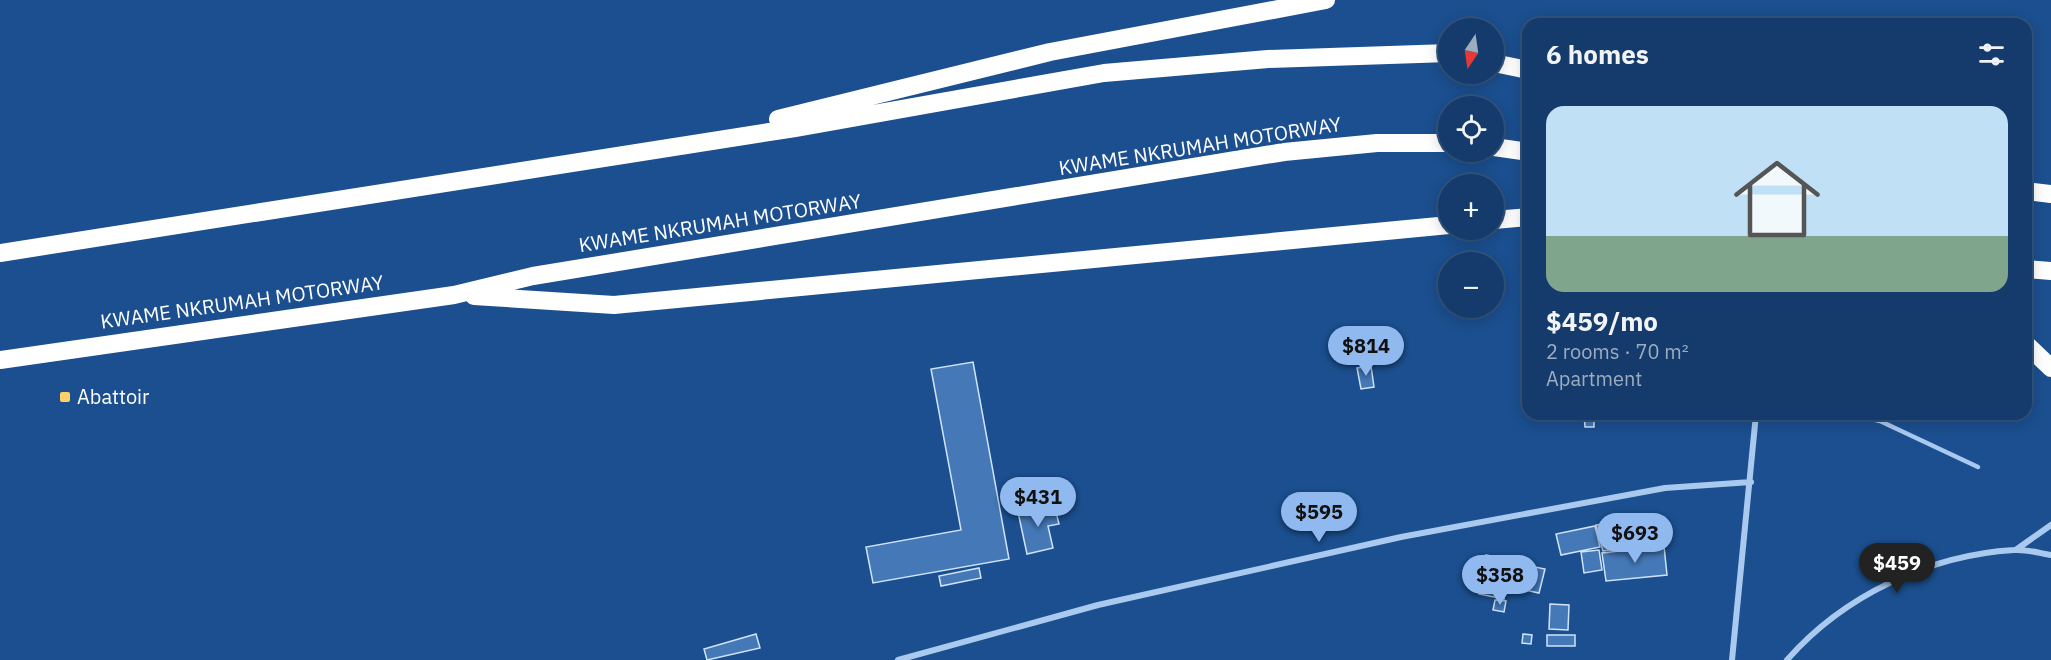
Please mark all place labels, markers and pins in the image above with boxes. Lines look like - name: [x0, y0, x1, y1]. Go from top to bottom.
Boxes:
- pin: $814: [1330, 326, 1402, 377]
- place label: Abattoir: [77, 383, 149, 410]
- marker: Abattoir: [58, 390, 72, 404]
- pin: $431: [1002, 477, 1074, 528]
- pin: $595: [1283, 492, 1355, 543]
- pin: $693: [1599, 513, 1671, 564]
- pin: $459: [1861, 543, 1933, 594]
- pin: $358: [1464, 555, 1536, 606]

